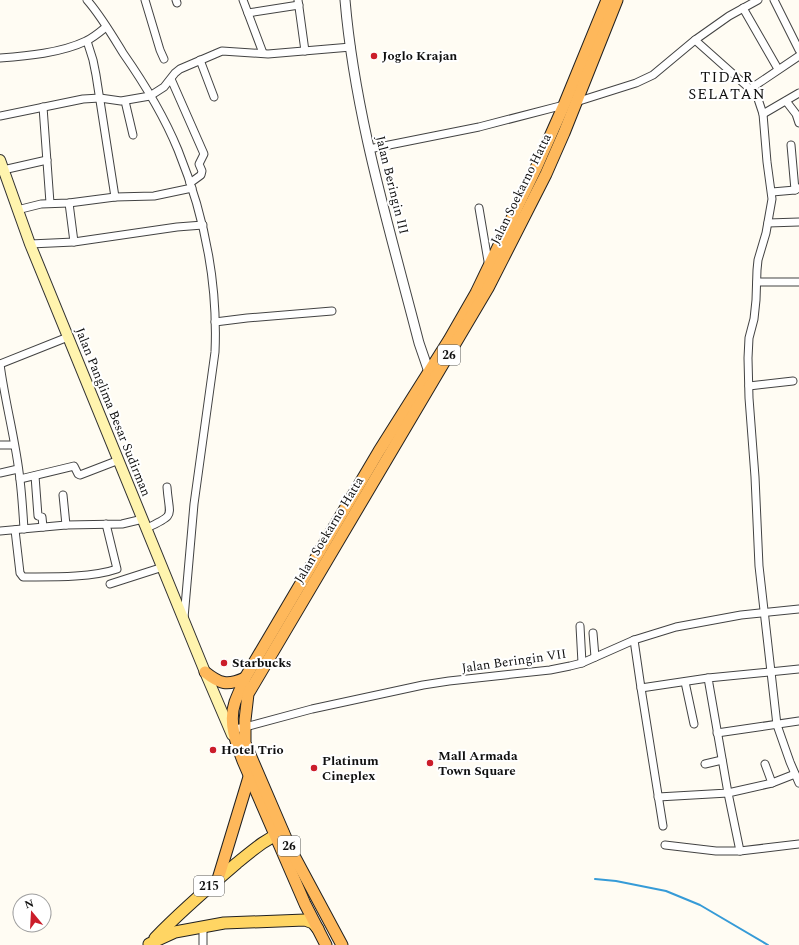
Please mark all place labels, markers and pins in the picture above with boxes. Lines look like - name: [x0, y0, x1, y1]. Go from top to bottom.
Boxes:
- place label: Joglo Krajan: [382, 46, 457, 66]
- marker: Joglo Krajan: [369, 51, 379, 61]
- place label: Starbucks: [232, 653, 292, 673]
- marker: Starbucks: [219, 658, 229, 668]
- place label: Hotel Trio: [221, 740, 284, 760]
- marker: Hotel Trio: [208, 745, 218, 755]
- place label: Mall Armada Town Square: [438, 746, 518, 781]
- place label: Platinum Cineplex: [322, 751, 379, 786]
- marker: Mall Armada Town Square: [425, 758, 435, 768]
- marker: Platinum Cineplex: [309, 763, 319, 773]

